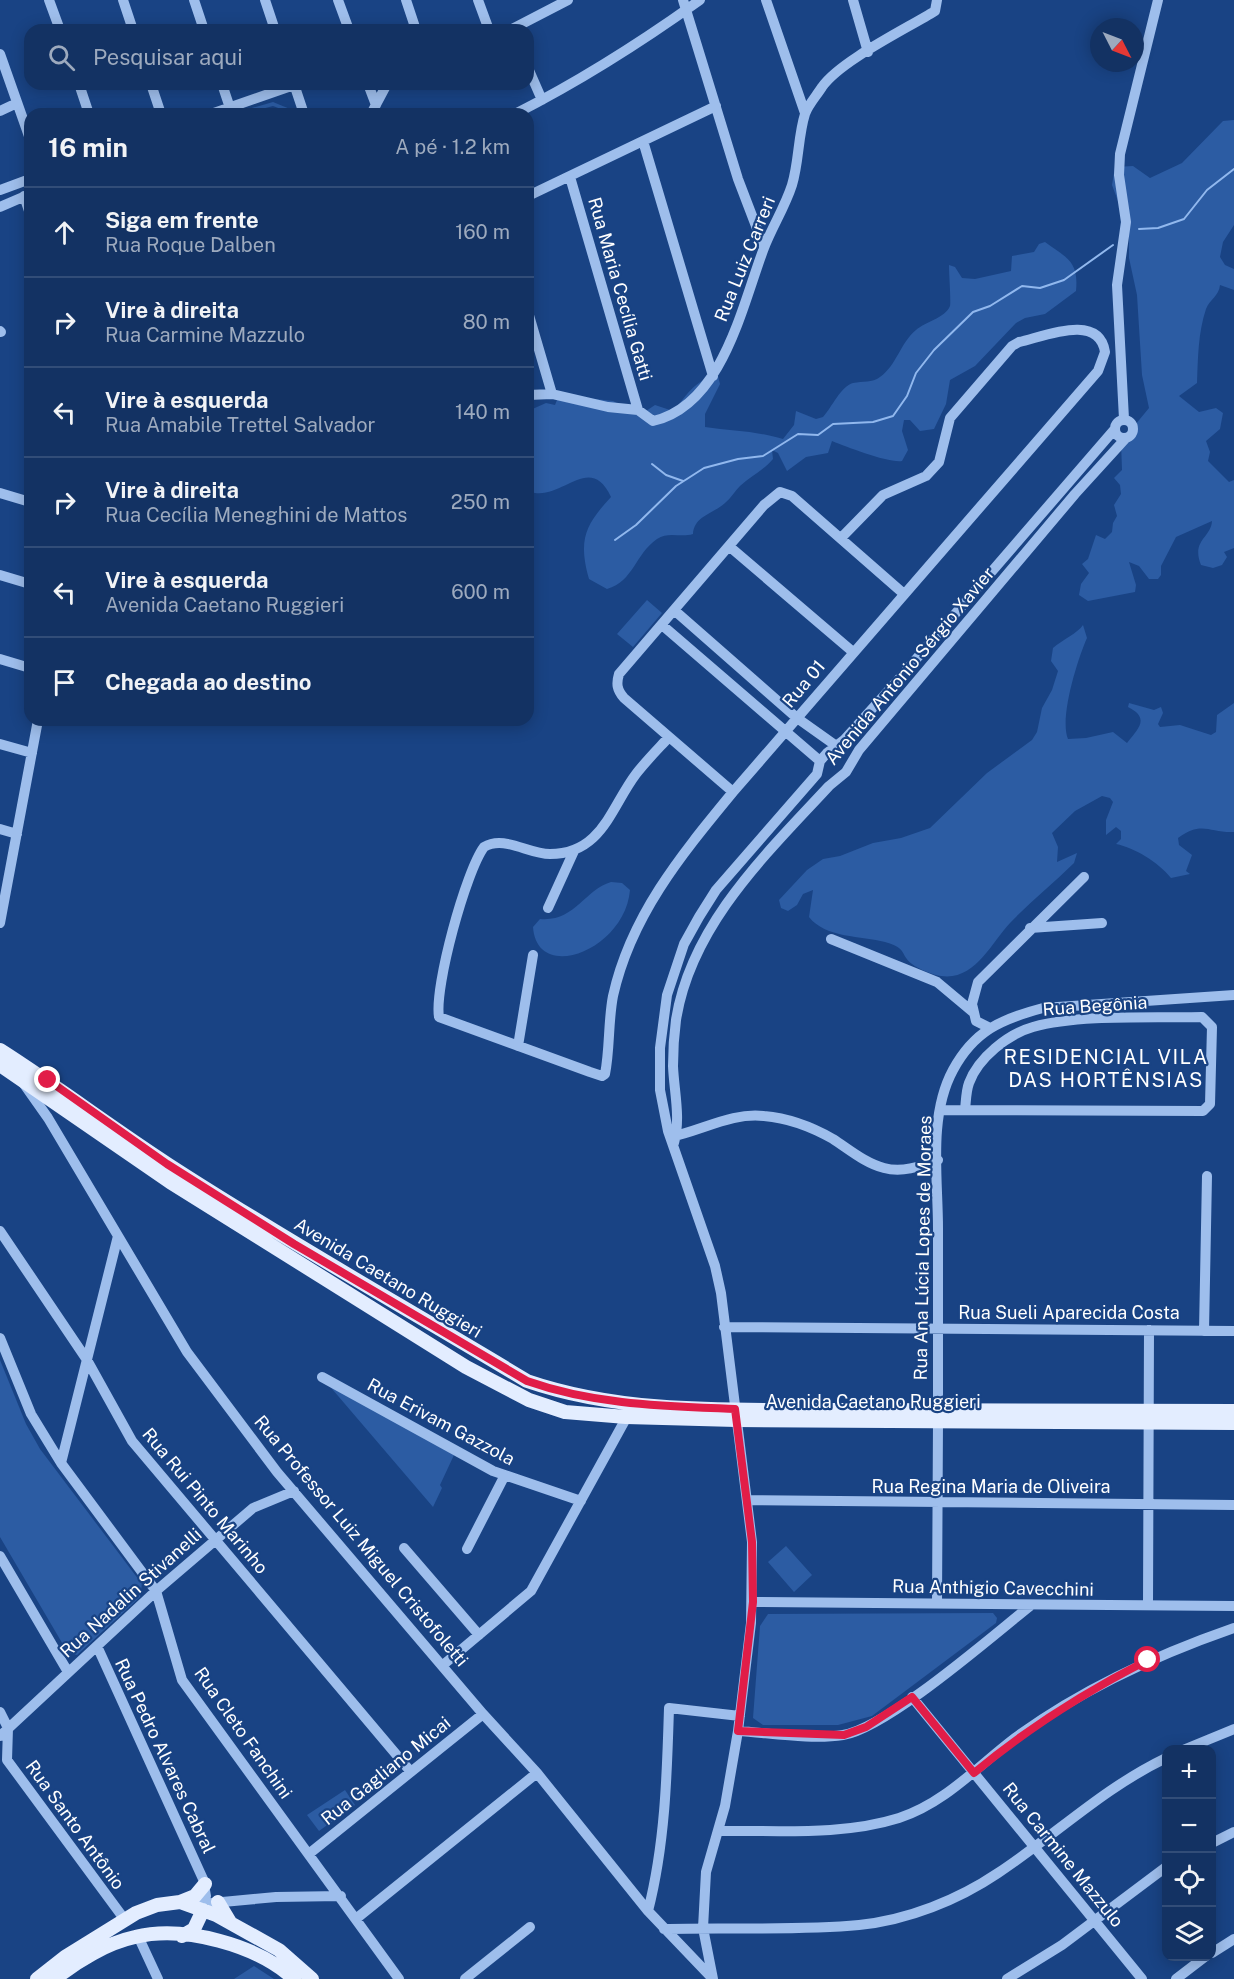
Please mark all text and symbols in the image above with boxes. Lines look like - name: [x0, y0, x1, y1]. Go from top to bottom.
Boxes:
- north arrow: [1090, 18, 1144, 72]
- search box: [24, 24, 534, 90]
- icon: search: [45, 41, 78, 74]
- text: Pesquisar aqui: [93, 44, 243, 70]
- text: 16 min: [48, 132, 128, 163]
- text: A pé · 1.2 km: [395, 135, 510, 159]
- street label: Rua Luiz Carreri: [710, 193, 779, 324]
- street label: Rua Maria Cecília Gatti: [584, 195, 657, 383]
- text: Siga em frente: [105, 207, 259, 233]
- icon: ahead: [48, 216, 81, 249]
- text: 160 m: [455, 220, 510, 244]
- text: Rua Roque Dalben: [105, 233, 276, 257]
- text: Vire à direita: [105, 297, 239, 323]
- icon: right: [48, 306, 81, 339]
- text: 80 m: [463, 310, 510, 334]
- text: Rua Carmine Mazzulo: [105, 323, 305, 347]
- text: Vire à esquerda: [105, 387, 269, 413]
- icon: left: [48, 396, 81, 429]
- text: 140 m: [455, 400, 510, 424]
- text: Rua Amabile Trettel Salvador: [105, 413, 375, 437]
- text: Vire à direita: [105, 477, 239, 503]
- icon: right: [48, 486, 81, 519]
- text: 250 m: [451, 490, 510, 514]
- text: Rua Cecília Meneghini de Mattos: [105, 503, 407, 527]
- street label: Avenida Antonio Sérgio Xavier: [821, 563, 999, 769]
- text: Vire à esquerda: [105, 567, 269, 593]
- icon: left: [48, 576, 81, 609]
- text: 600 m: [451, 580, 510, 604]
- text: Avenida Caetano Ruggieri: [105, 593, 344, 617]
- street label: Rua 01: [778, 656, 829, 712]
- icon: arrive: [48, 666, 81, 699]
- text: Chegada ao destino: [105, 669, 311, 695]
- street label: Rua Begônia: [1042, 991, 1148, 1020]
- district label: RESIDENCIAL VILA DAS HORTÊNSIAS: [1003, 1045, 1209, 1092]
- route end: [34, 1066, 60, 1092]
- street label: Rua Ana Lúcia Lopes de Moraes: [910, 1115, 935, 1381]
- street label: Avenida Caetano Ruggieri: [291, 1213, 486, 1342]
- street label: Rua Sueli Aparecida Costa: [958, 1302, 1180, 1323]
- street label: Rua Erivam Gazzola: [364, 1374, 519, 1469]
- street label: Avenida Caetano Ruggieri: [765, 1391, 981, 1412]
- street label: Rua Professor Luiz Miguel Cristofoletti: [250, 1411, 473, 1670]
- street label: Rua Rui Pinto Marinho: [138, 1424, 273, 1578]
- street label: Rua Regina Maria de Oliveira: [871, 1476, 1111, 1497]
- street label: Rua Nadalin Stivanelli: [56, 1524, 206, 1662]
- street label: Rua Anthigio Cavecchini: [892, 1575, 1094, 1600]
- route start: [1134, 1646, 1160, 1672]
- street label: Rua Pedro Alvares Cabral: [111, 1655, 220, 1857]
- street label: Rua Cleto Fanchini: [190, 1663, 297, 1802]
- street label: Rua Gagliano Micai: [317, 1712, 455, 1829]
- map controls: [1162, 1745, 1216, 1961]
- button: +: [1162, 1745, 1216, 1799]
- street label: Rua Santo Antônio: [21, 1756, 129, 1893]
- street label: Rua Carmine Mazzulo: [999, 1778, 1128, 1931]
- button: −: [1162, 1799, 1216, 1853]
- button: locate: [1162, 1853, 1216, 1907]
- button: layers: [1162, 1907, 1216, 1961]

